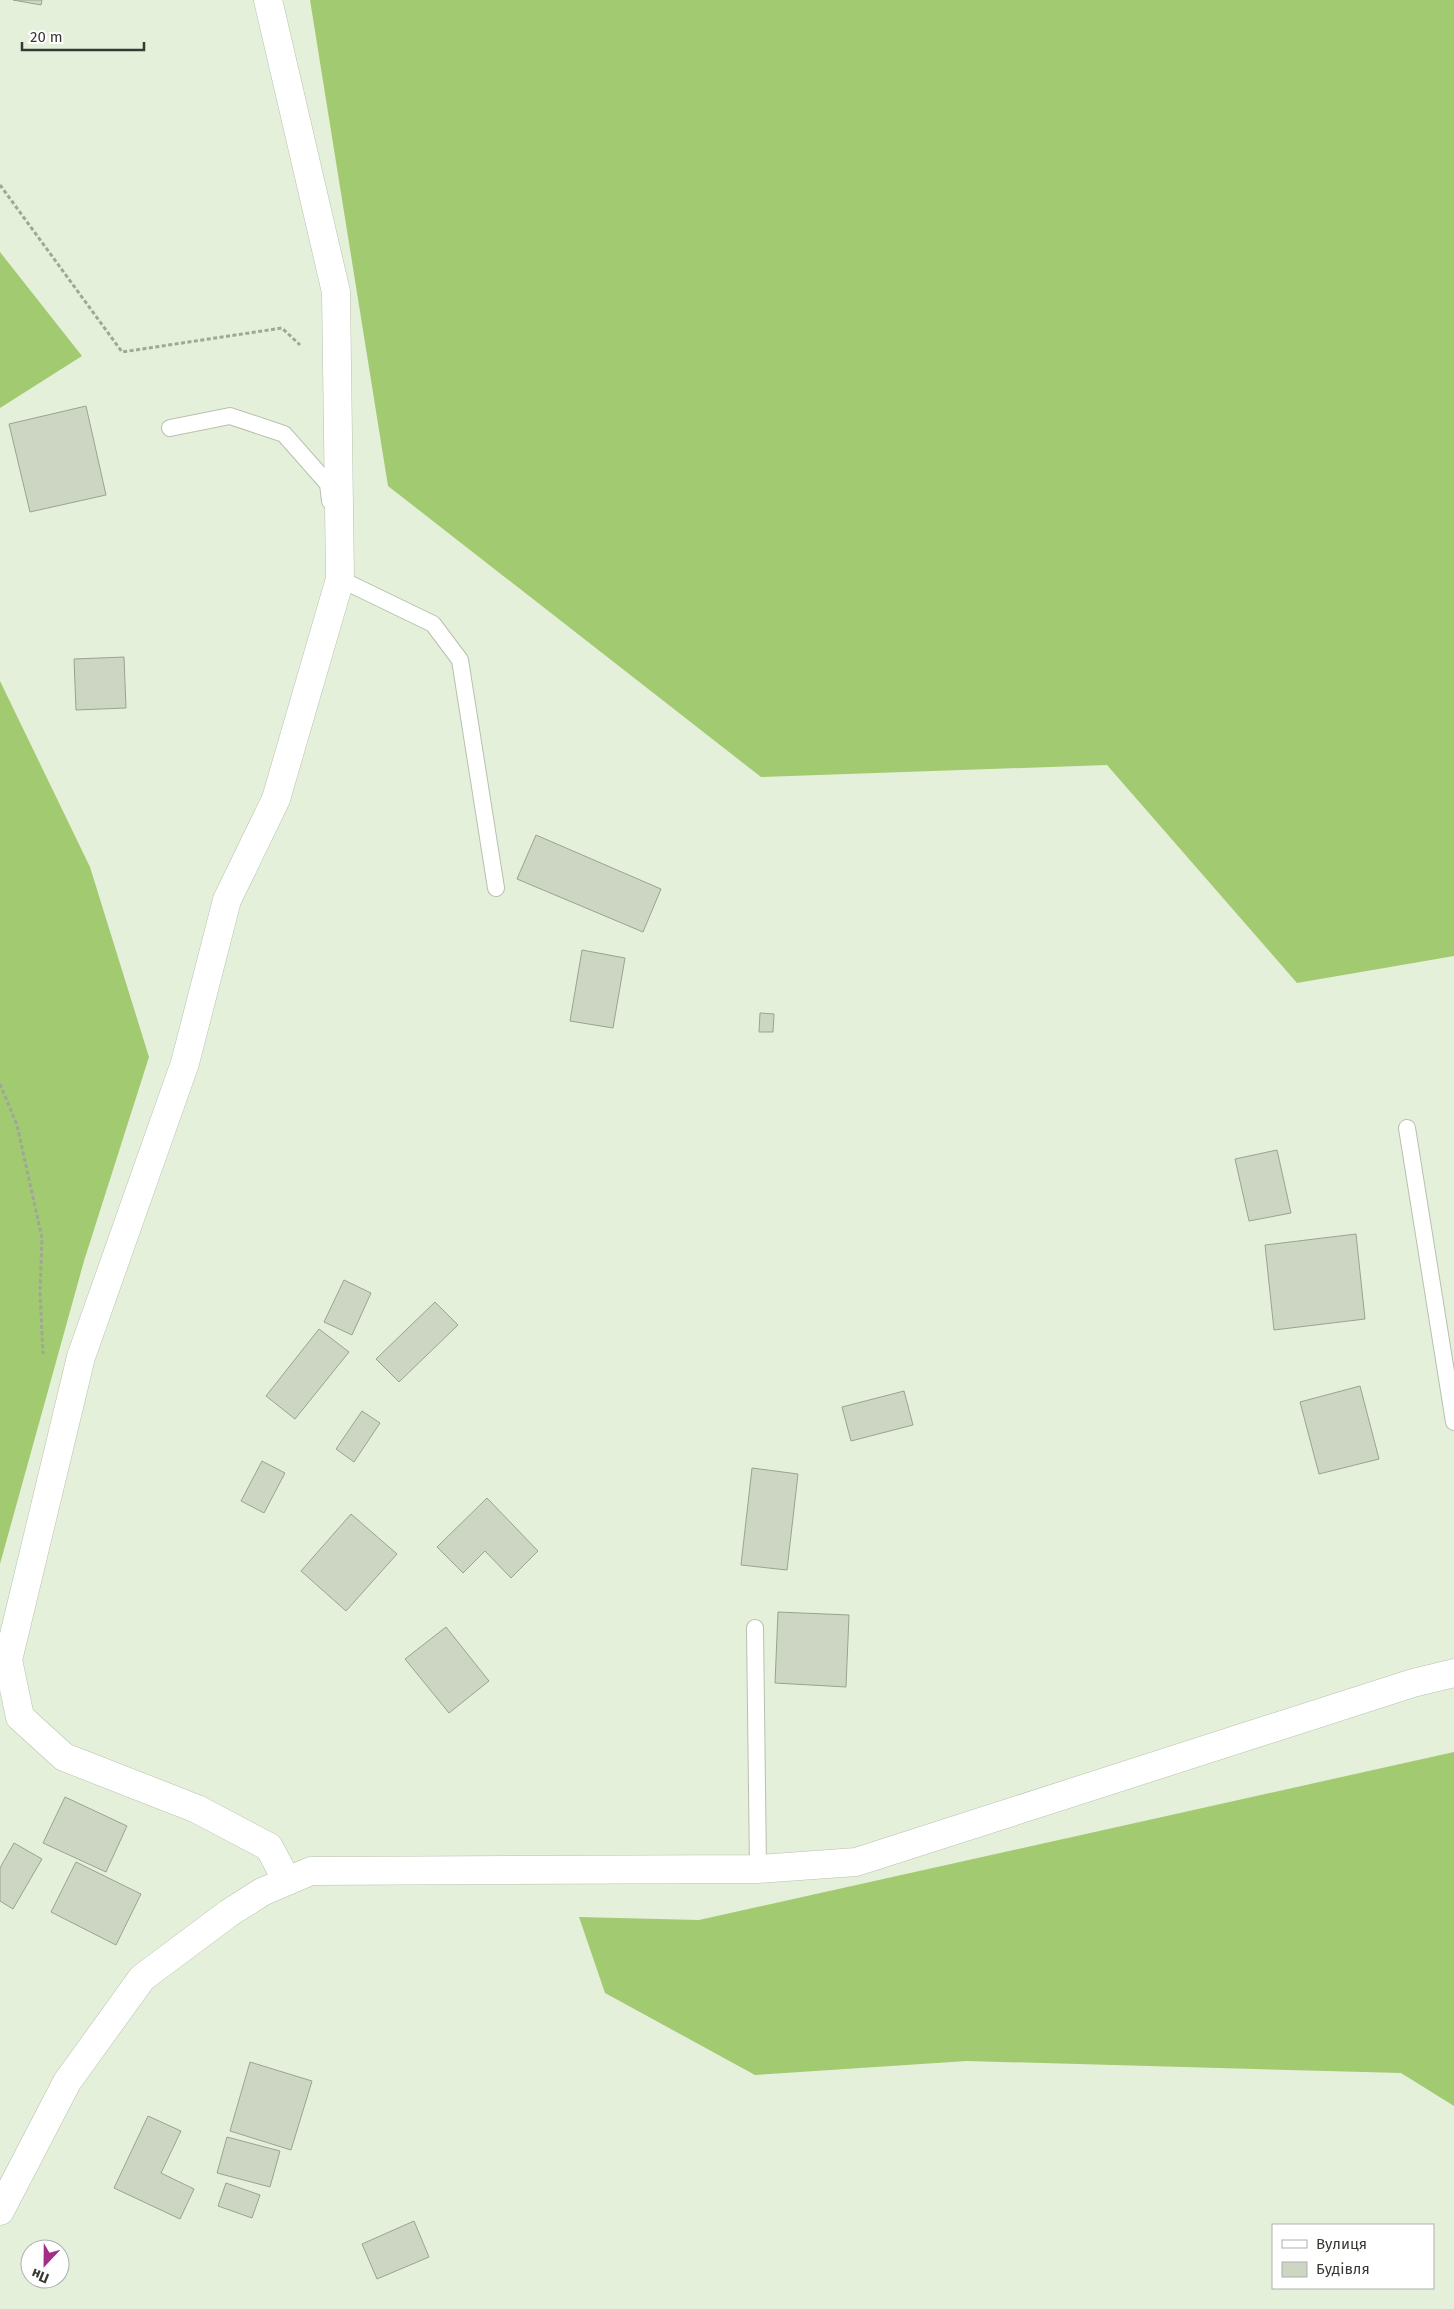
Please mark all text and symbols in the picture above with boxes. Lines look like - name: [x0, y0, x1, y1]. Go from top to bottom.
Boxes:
- scale bar: [22, 20, 145, 52]
- text: 20 m: [30, 28, 63, 46]
- legend: [1272, 2224, 1434, 2289]
- text: Вулиця: [1316, 2235, 1367, 2253]
- north arrow: [20, 2239, 70, 2289]
- text: Будівля: [1316, 2260, 1370, 2278]
- text: Пн: [29, 2264, 52, 2287]

